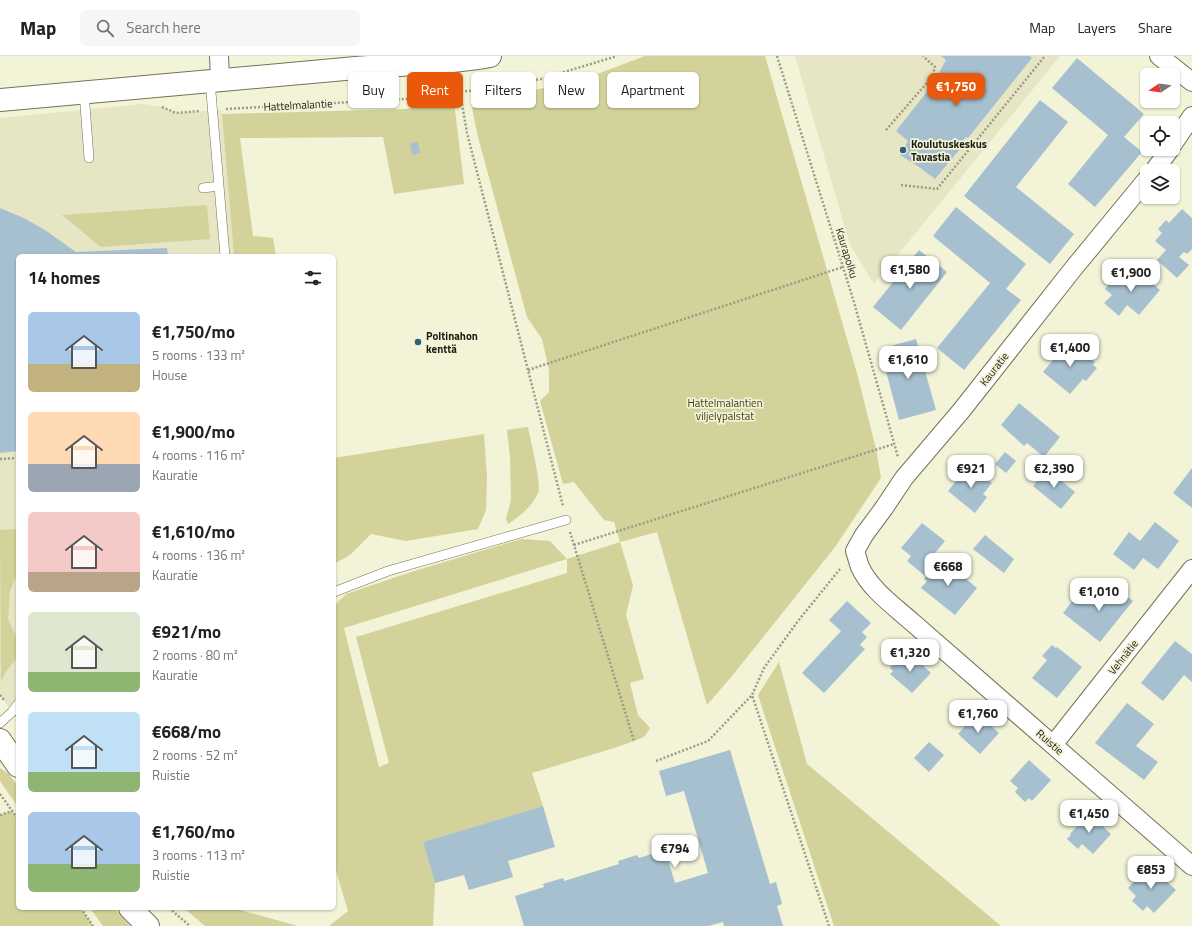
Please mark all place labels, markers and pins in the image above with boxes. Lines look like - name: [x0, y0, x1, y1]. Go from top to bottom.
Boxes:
- pin: €1,750: [923, 73, 989, 107]
- place label: Koulutuskeskus Tavastia: [911, 136, 987, 165]
- marker: Koulutuskeskus Tavastia: [898, 145, 908, 155]
- pin: €1,580: [877, 256, 943, 290]
- pin: €1,900: [1098, 259, 1164, 293]
- place label: Poltinahon kenttä: [426, 328, 478, 357]
- pin: €1,400: [1037, 334, 1103, 368]
- marker: Poltinahon kenttä: [413, 337, 423, 347]
- pin: €1,610: [875, 346, 941, 380]
- pin: €921: [947, 455, 995, 489]
- pin: €2,390: [1021, 455, 1087, 489]
- pin: €668: [924, 553, 972, 587]
- pin: €1,010: [1066, 578, 1132, 612]
- pin: €1,320: [877, 639, 943, 673]
- pin: €1,760: [945, 700, 1011, 734]
- pin: €1,450: [1056, 800, 1122, 834]
- pin: €794: [651, 835, 699, 869]
- pin: €853: [1127, 856, 1175, 890]

